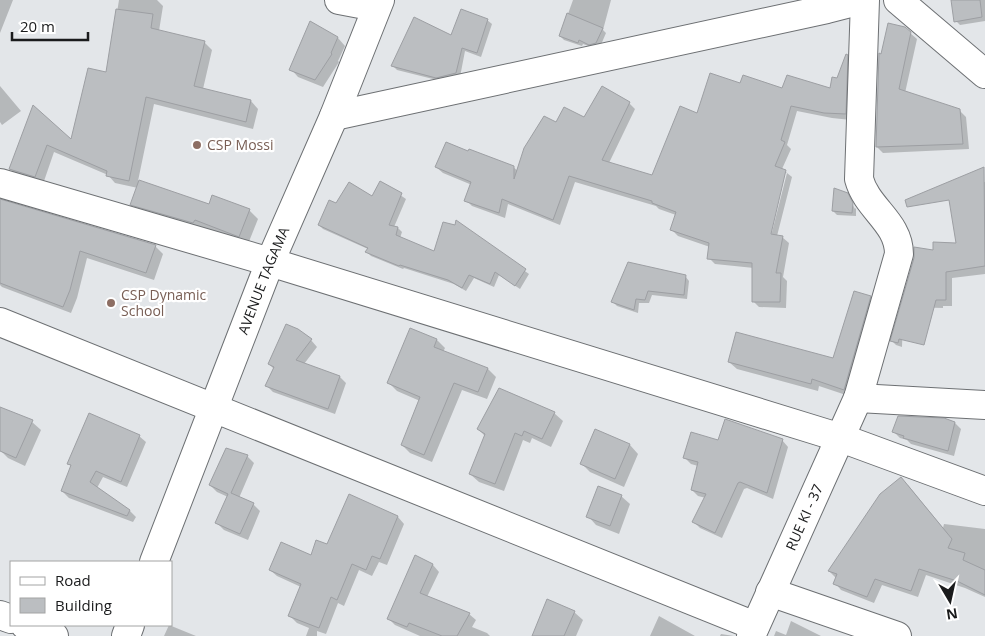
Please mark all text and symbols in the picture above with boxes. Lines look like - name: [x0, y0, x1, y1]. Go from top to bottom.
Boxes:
- scale bar: [12, 10, 89, 42]
- text: 20 m: [20, 16, 55, 36]
- place label: CSP Mossi: [207, 135, 273, 154]
- marker: CSP Mossi: [191, 139, 203, 151]
- street label: AVENUE TAGAMA: [233, 224, 293, 337]
- place label: CSP Dynamic School: [121, 285, 207, 320]
- marker: CSP Dynamic School: [105, 297, 117, 309]
- street label: RUE KI - 37: [781, 481, 827, 553]
- legend: [10, 561, 172, 626]
- text: Road: [55, 570, 91, 590]
- north arrow: [925, 576, 975, 626]
- text: Building: [55, 595, 112, 615]
- text: N: [945, 604, 959, 625]

